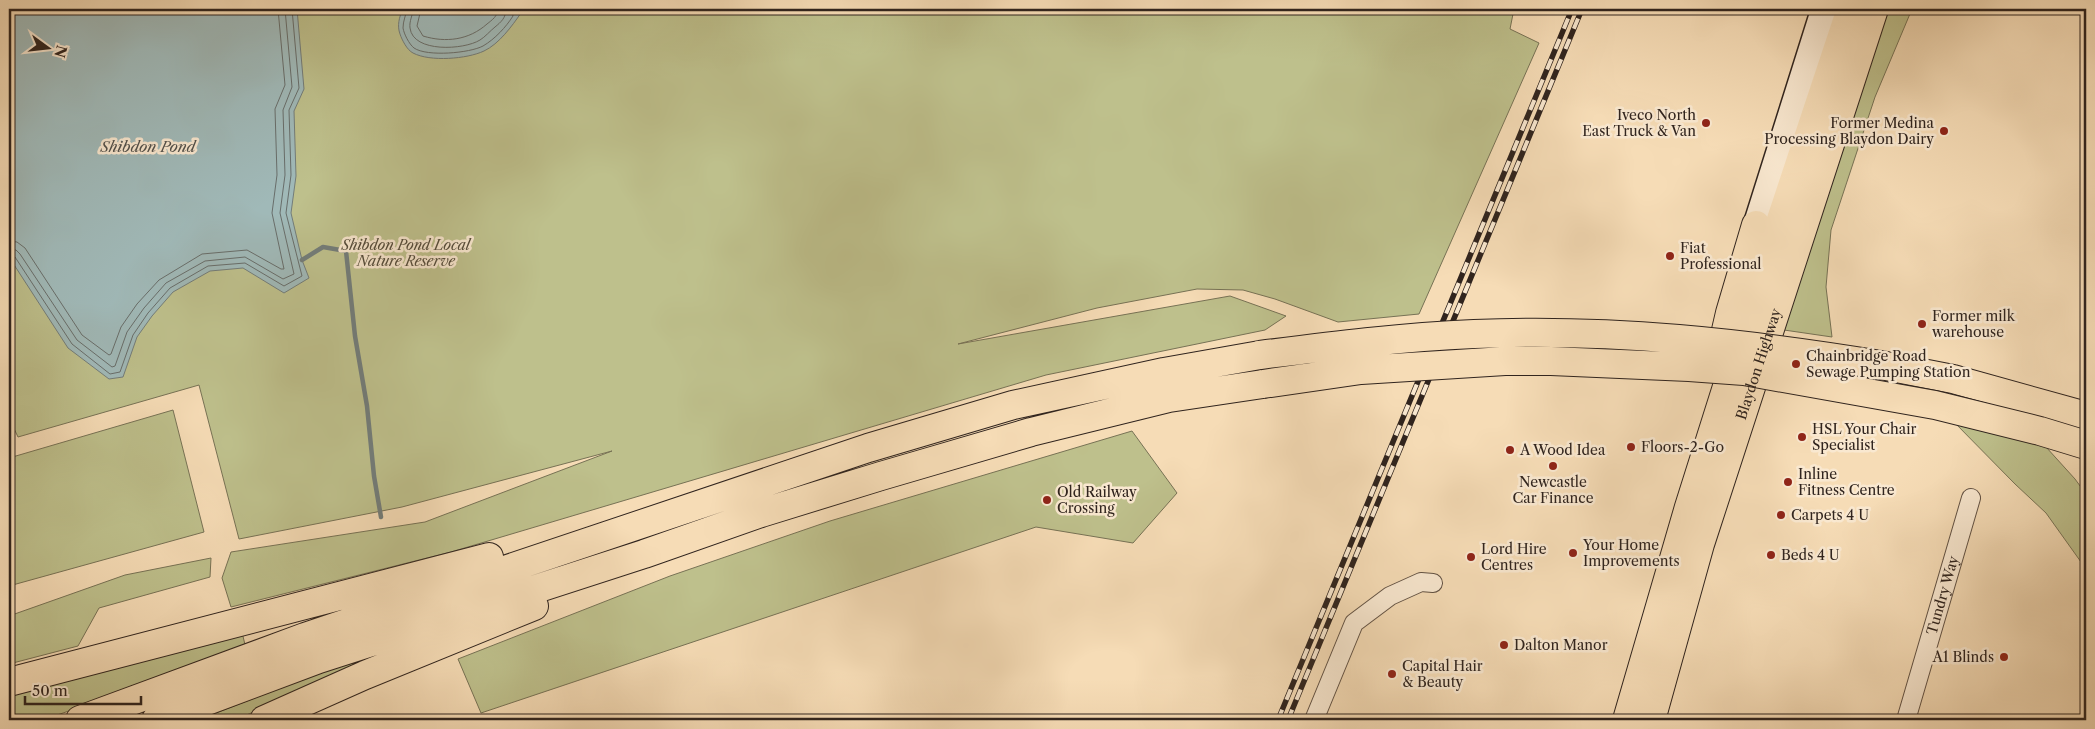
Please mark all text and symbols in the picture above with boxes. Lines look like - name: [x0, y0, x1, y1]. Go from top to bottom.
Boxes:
- north arrow: [22, 22, 72, 72]
- text: N: [50, 43, 71, 60]
- place label: Iveco North East Truck & Van: [1582, 106, 1696, 140]
- place label: Former Medina Processing Blaydon Dairy: [1764, 114, 1935, 148]
- marker: Iveco North East Truck & Van: [1700, 117, 1712, 129]
- marker: Former Medina Processing Blaydon Dairy: [1938, 125, 1950, 137]
- water label: Shibdon Pond: [100, 137, 198, 156]
- park label: Shibdon Pond Local Nature Reserve: [341, 236, 472, 270]
- place label: Fiat Professional: [1680, 239, 1762, 273]
- marker: Fiat Professional: [1664, 250, 1676, 262]
- street label: Blaydon Highway: [1732, 306, 1785, 422]
- place label: Former milk warehouse: [1931, 307, 2016, 341]
- marker: Former milk warehouse: [1916, 318, 1928, 330]
- place label: Chainbridge Road Sewage Pumping Station: [1806, 347, 1971, 381]
- marker: Chainbridge Road Sewage Pumping Station: [1790, 358, 1802, 370]
- place label: HSL Your Chair Specialist: [1812, 420, 1916, 454]
- marker: HSL Your Chair Specialist: [1796, 431, 1808, 443]
- place label: Floors-2-Go: [1641, 438, 1724, 456]
- place label: A Wood Idea: [1519, 441, 1606, 459]
- marker: Floors-2-Go: [1625, 441, 1637, 453]
- marker: A Wood Idea: [1504, 444, 1516, 456]
- marker: Newcastle Car Finance: [1547, 460, 1559, 472]
- place label: Inline Fitness Centre: [1798, 465, 1895, 499]
- place label: Newcastle Car Finance: [1513, 473, 1594, 507]
- marker: Inline Fitness Centre: [1782, 476, 1794, 488]
- place label: Old Railway Crossing: [1057, 483, 1137, 517]
- marker: Old Railway Crossing: [1041, 494, 1053, 506]
- place label: Carpets 4 U: [1791, 506, 1869, 524]
- marker: Carpets 4 U: [1775, 509, 1787, 521]
- place label: Your Home Improvements: [1582, 536, 1680, 570]
- place label: Lord Hire Centres: [1481, 540, 1547, 574]
- place label: Beds 4 U: [1781, 546, 1840, 564]
- marker: Your Home Improvements: [1567, 547, 1579, 559]
- marker: Beds 4 U: [1765, 549, 1777, 561]
- marker: Lord Hire Centres: [1465, 551, 1477, 563]
- street label: Tundry Way: [1922, 554, 1963, 637]
- place label: Dalton Manor: [1514, 636, 1608, 654]
- marker: Dalton Manor: [1498, 639, 1510, 651]
- place label: A1 Blinds: [1931, 648, 1994, 666]
- marker: A1 Blinds: [1998, 651, 2010, 663]
- place label: Capital Hair & Beauty: [1402, 657, 1483, 691]
- marker: Capital Hair & Beauty: [1386, 668, 1398, 680]
- scale bar: [25, 674, 141, 706]
- text: 50 m: [32, 681, 68, 700]

